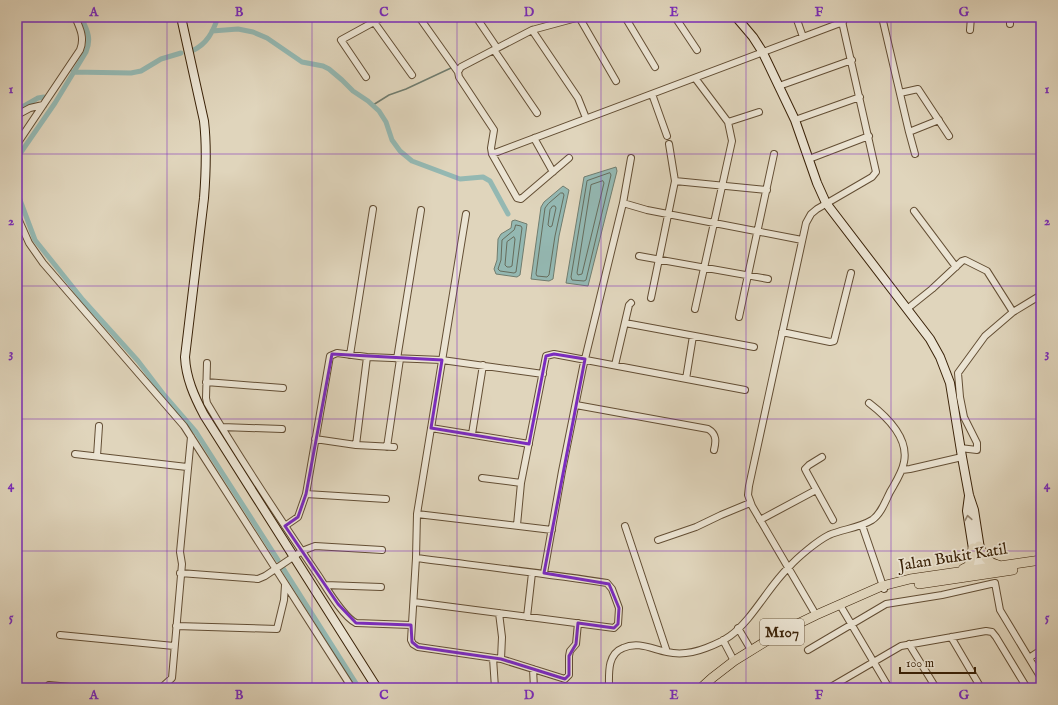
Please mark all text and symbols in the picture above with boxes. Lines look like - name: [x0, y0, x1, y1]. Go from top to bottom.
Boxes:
- text: A: [89, 4, 100, 21]
- text: B: [235, 4, 244, 21]
- text: C: [379, 4, 389, 21]
- text: D: [524, 4, 535, 21]
- text: E: [669, 4, 679, 21]
- text: F: [815, 4, 824, 21]
- text: G: [959, 4, 970, 21]
- text: 1: [9, 81, 14, 98]
- text: 1: [1045, 81, 1050, 98]
- text: 2: [8, 213, 14, 230]
- text: 2: [1044, 213, 1050, 230]
- text: 3: [9, 345, 14, 362]
- text: 3: [1045, 345, 1050, 362]
- text: 4: [8, 477, 15, 494]
- text: 4: [1044, 477, 1051, 494]
- one-way arrow: [964, 515, 973, 521]
- street label: Jalan Bukit Katil: [895, 539, 1009, 577]
- text: 5: [9, 609, 14, 626]
- text: 5: [1045, 609, 1050, 626]
- road number: M107: [760, 619, 804, 645]
- scale bar: [900, 649, 975, 675]
- text: 100 m: [906, 656, 934, 671]
- text: A: [89, 687, 100, 704]
- text: B: [235, 687, 244, 704]
- text: C: [379, 687, 389, 704]
- text: D: [524, 687, 535, 704]
- text: E: [669, 687, 679, 704]
- text: F: [815, 687, 824, 704]
- text: G: [959, 687, 970, 704]

